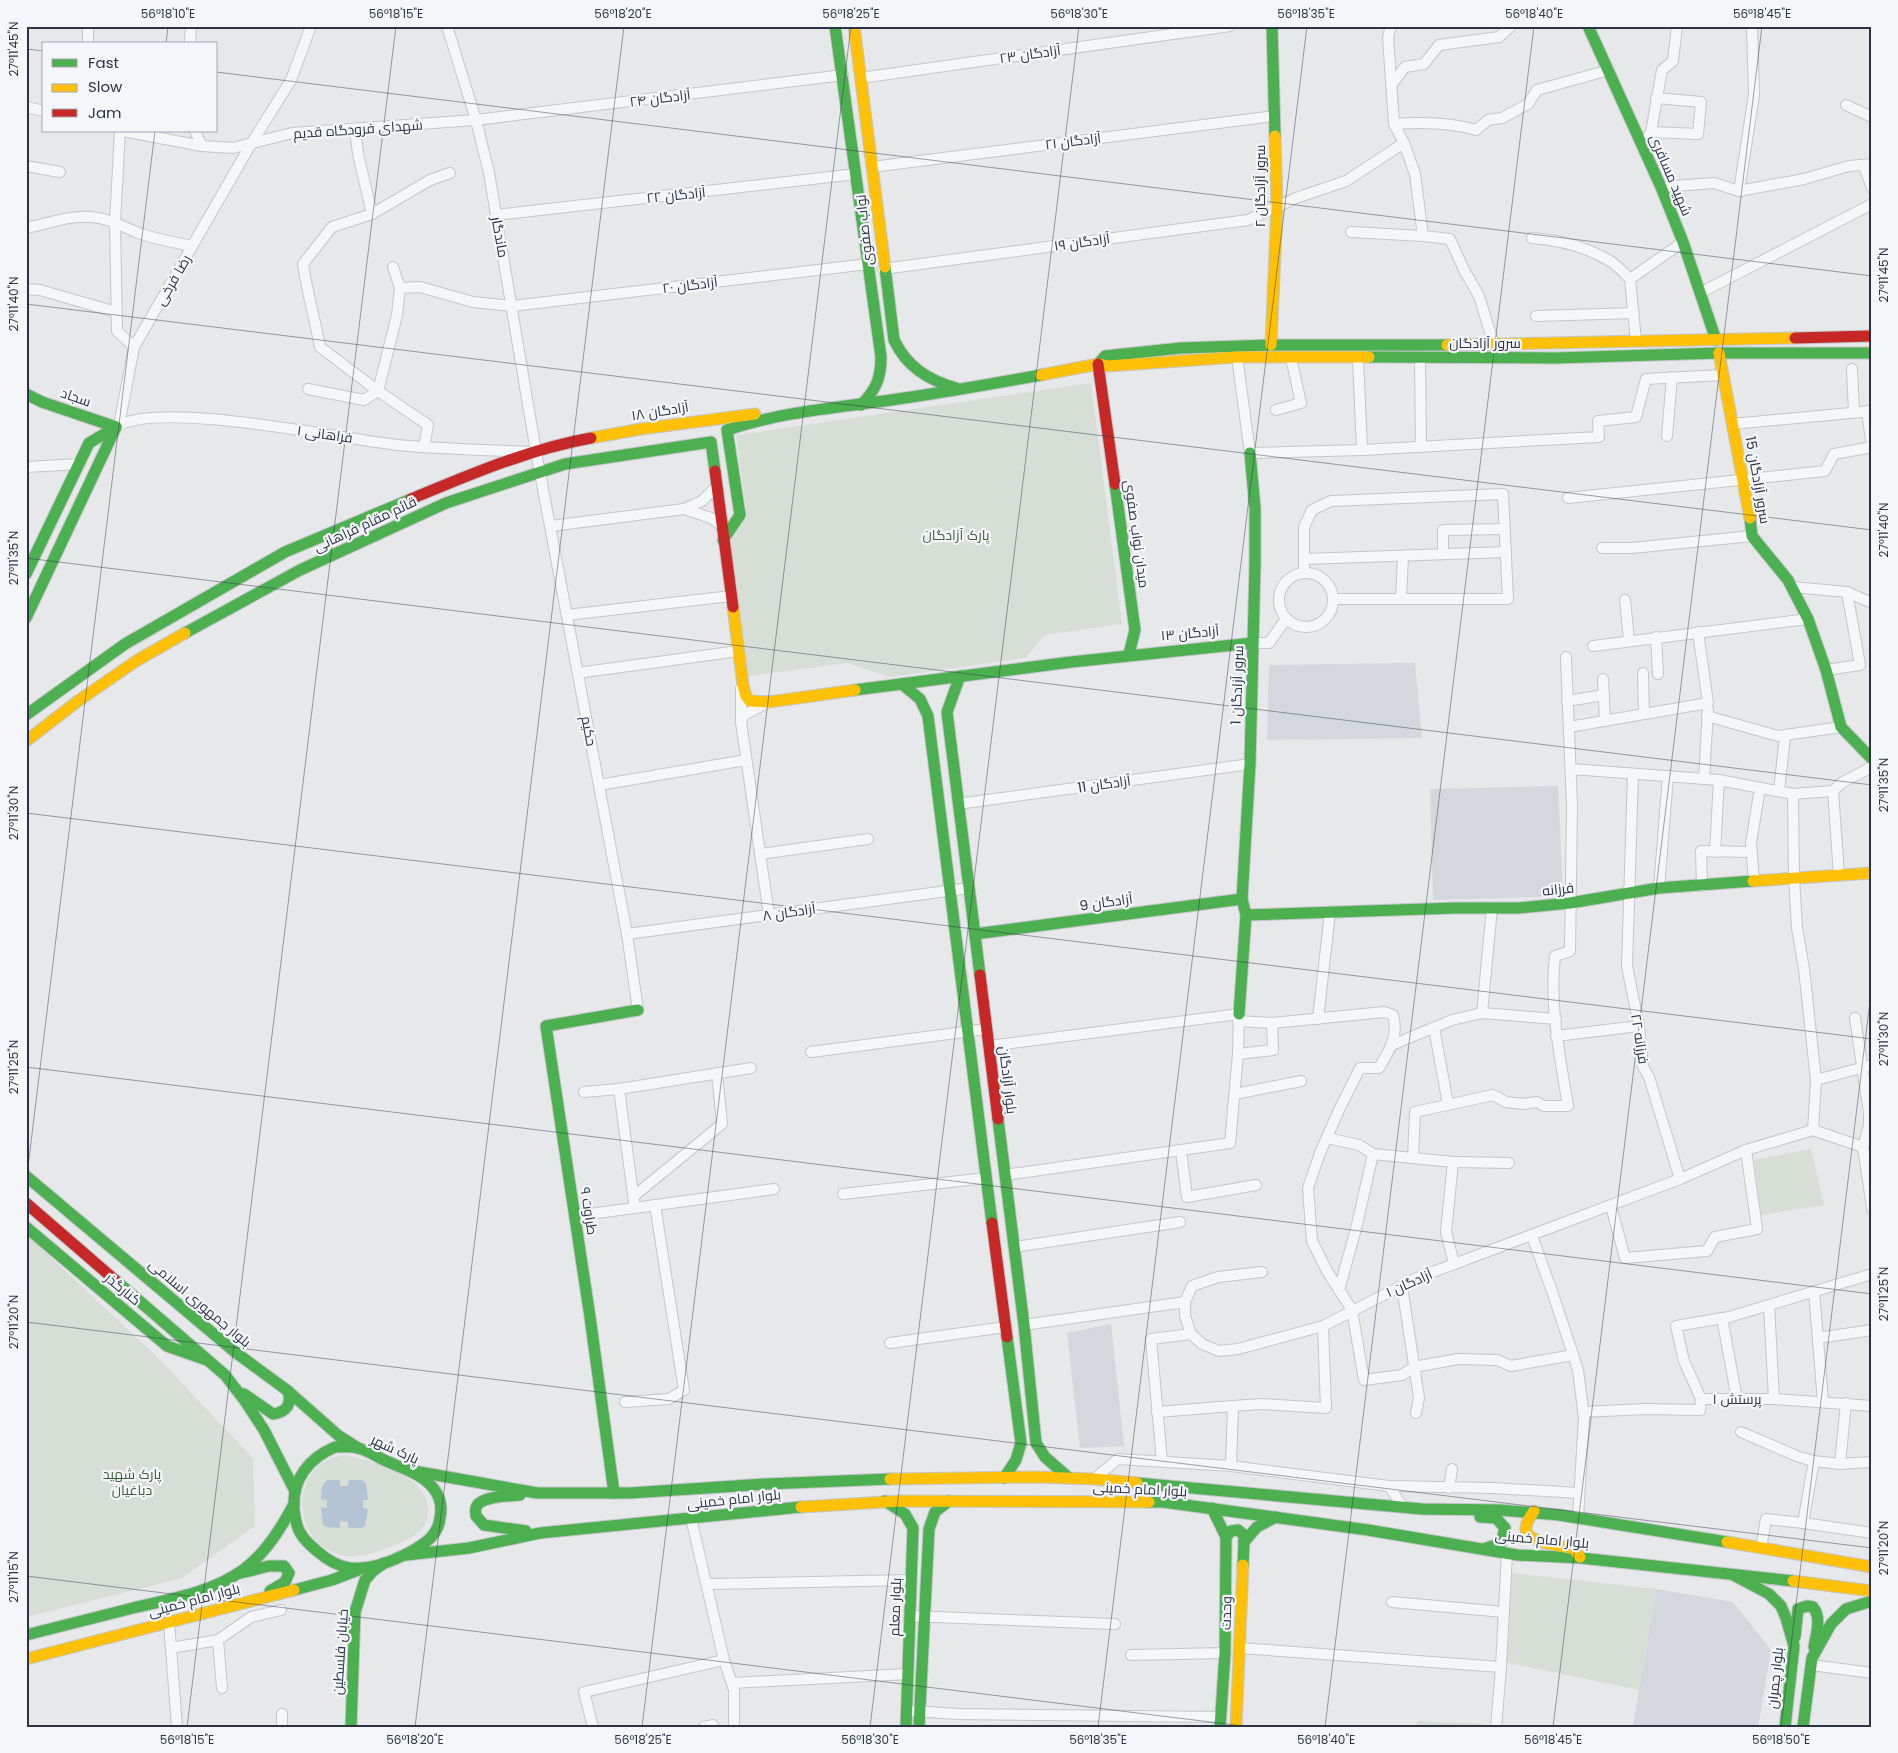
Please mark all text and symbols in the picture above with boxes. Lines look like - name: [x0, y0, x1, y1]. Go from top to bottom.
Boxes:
- text: 56°18'10"E: [141, 5, 195, 22]
- text: 56°18'15"E: [369, 5, 423, 22]
- text: 56°18'20"E: [594, 5, 652, 22]
- text: 56°18'25"E: [822, 5, 880, 22]
- text: 56°18'30"E: [1050, 5, 1108, 22]
- text: 56°18'35"E: [1277, 5, 1335, 22]
- text: 56°18'40"E: [1505, 5, 1563, 22]
- text: 56°18'45"E: [1733, 5, 1791, 22]
- text: 27°11'45"N: [5, 22, 22, 77]
- street label: آزادگان ۲۳: [998, 40, 1062, 68]
- legend: [42, 42, 218, 132]
- text: Fast: [88, 52, 119, 73]
- text: Slow: [88, 76, 123, 97]
- street label: آزادگان ۲۴: [628, 84, 692, 112]
- text: Jam: [88, 102, 122, 123]
- street label: شهدای فرودگاه قدیم: [293, 114, 423, 144]
- street label: آزادگان ۲۱: [1044, 128, 1102, 154]
- street label: شهید مسافری: [1645, 131, 1697, 219]
- street label: سرور آزادگان ۲: [1250, 145, 1270, 227]
- street label: آزادگان ۲۲: [645, 182, 707, 208]
- street label: نواب صفوی: [850, 193, 878, 267]
- street label: ماندگار: [486, 214, 513, 259]
- street label: آزادگان ۱۹: [1053, 228, 1111, 256]
- text: 27°11'45"N: [1875, 248, 1892, 303]
- street label: رضا فرخی: [150, 251, 196, 309]
- street label: آزادگان ۲۰: [661, 272, 719, 298]
- text: 27°11'40"N: [5, 277, 22, 332]
- street label: سرور آزادگان: [1449, 333, 1521, 353]
- street label: سجاد: [58, 383, 94, 411]
- street label: آزادگان ۱۸: [630, 397, 690, 425]
- street label: فراهانی ۱: [296, 420, 354, 448]
- street label: سرور آزادگان 15: [1740, 435, 1776, 525]
- street label: میدان نواب صفوی: [1120, 479, 1154, 589]
- street label: قائم مقام فراهانی: [310, 491, 420, 557]
- text: 27°11'40"N: [1875, 503, 1892, 558]
- park label: پارک آزادگان: [922, 525, 990, 545]
- text: 27°11'35"N: [5, 531, 22, 585]
- street label: آزادگان ۱۳: [1160, 620, 1220, 646]
- street label: سرور آزادگان 1: [1226, 645, 1248, 725]
- street label: حکیم: [576, 714, 602, 748]
- text: 27°11'35"N: [1875, 758, 1892, 812]
- street label: آزادگان 11: [1076, 770, 1132, 798]
- text: 27°11'30"N: [5, 786, 22, 840]
- street label: فرزانه: [1541, 877, 1575, 901]
- street label: آزادگان 9: [1078, 888, 1134, 916]
- street label: آزادگان ۸: [761, 898, 817, 926]
- text: 27°11'30"N: [1875, 1012, 1892, 1066]
- street label: فرزانه ۲۲: [1626, 1013, 1654, 1065]
- text: 27°11'25"N: [5, 1040, 22, 1094]
- street label: بلوار آزادگان: [994, 1045, 1022, 1115]
- street label: طراوت ۹: [575, 1186, 603, 1236]
- street label: بلوار جمهوری اسلامی: [145, 1254, 255, 1352]
- street label: آزادگان ۱: [1383, 1264, 1436, 1302]
- street label: کنارگذر: [100, 1267, 145, 1310]
- text: 27°11'25"N: [1875, 1267, 1892, 1321]
- text: 27°11'20"N: [5, 1295, 22, 1349]
- street label: پرستش ۱: [1712, 1389, 1762, 1409]
- street label: پارک شهر: [367, 1429, 423, 1469]
- park label: پارک شهید دباغیان: [103, 1464, 162, 1500]
- street label: بلوار امام خمینی: [1092, 1477, 1188, 1501]
- street label: بلوار امام خمینی: [686, 1484, 782, 1514]
- text: 27°11'20"N: [1875, 1521, 1892, 1575]
- street label: بلوار امام خمینی: [1494, 1525, 1590, 1553]
- text: 27°11'15"N: [5, 1551, 22, 1603]
- street label: بلوار معلم: [884, 1577, 906, 1637]
- street label: بلوار امام خمینی: [146, 1578, 242, 1622]
- street label: وحدت: [1215, 1596, 1237, 1630]
- street label: خیابان فلسطین: [327, 1608, 353, 1696]
- street label: بلوار چمران: [1762, 1646, 1788, 1710]
- text: 56°18'15"E: [160, 1731, 214, 1748]
- text: 56°18'20"E: [386, 1731, 444, 1748]
- text: 56°18'25"E: [614, 1731, 672, 1748]
- text: 56°18'30"E: [841, 1731, 899, 1748]
- text: 56°18'35"E: [1069, 1731, 1127, 1748]
- text: 56°18'40"E: [1297, 1731, 1355, 1748]
- text: 56°18'45"E: [1524, 1731, 1582, 1748]
- text: 56°18'50"E: [1752, 1731, 1810, 1748]

